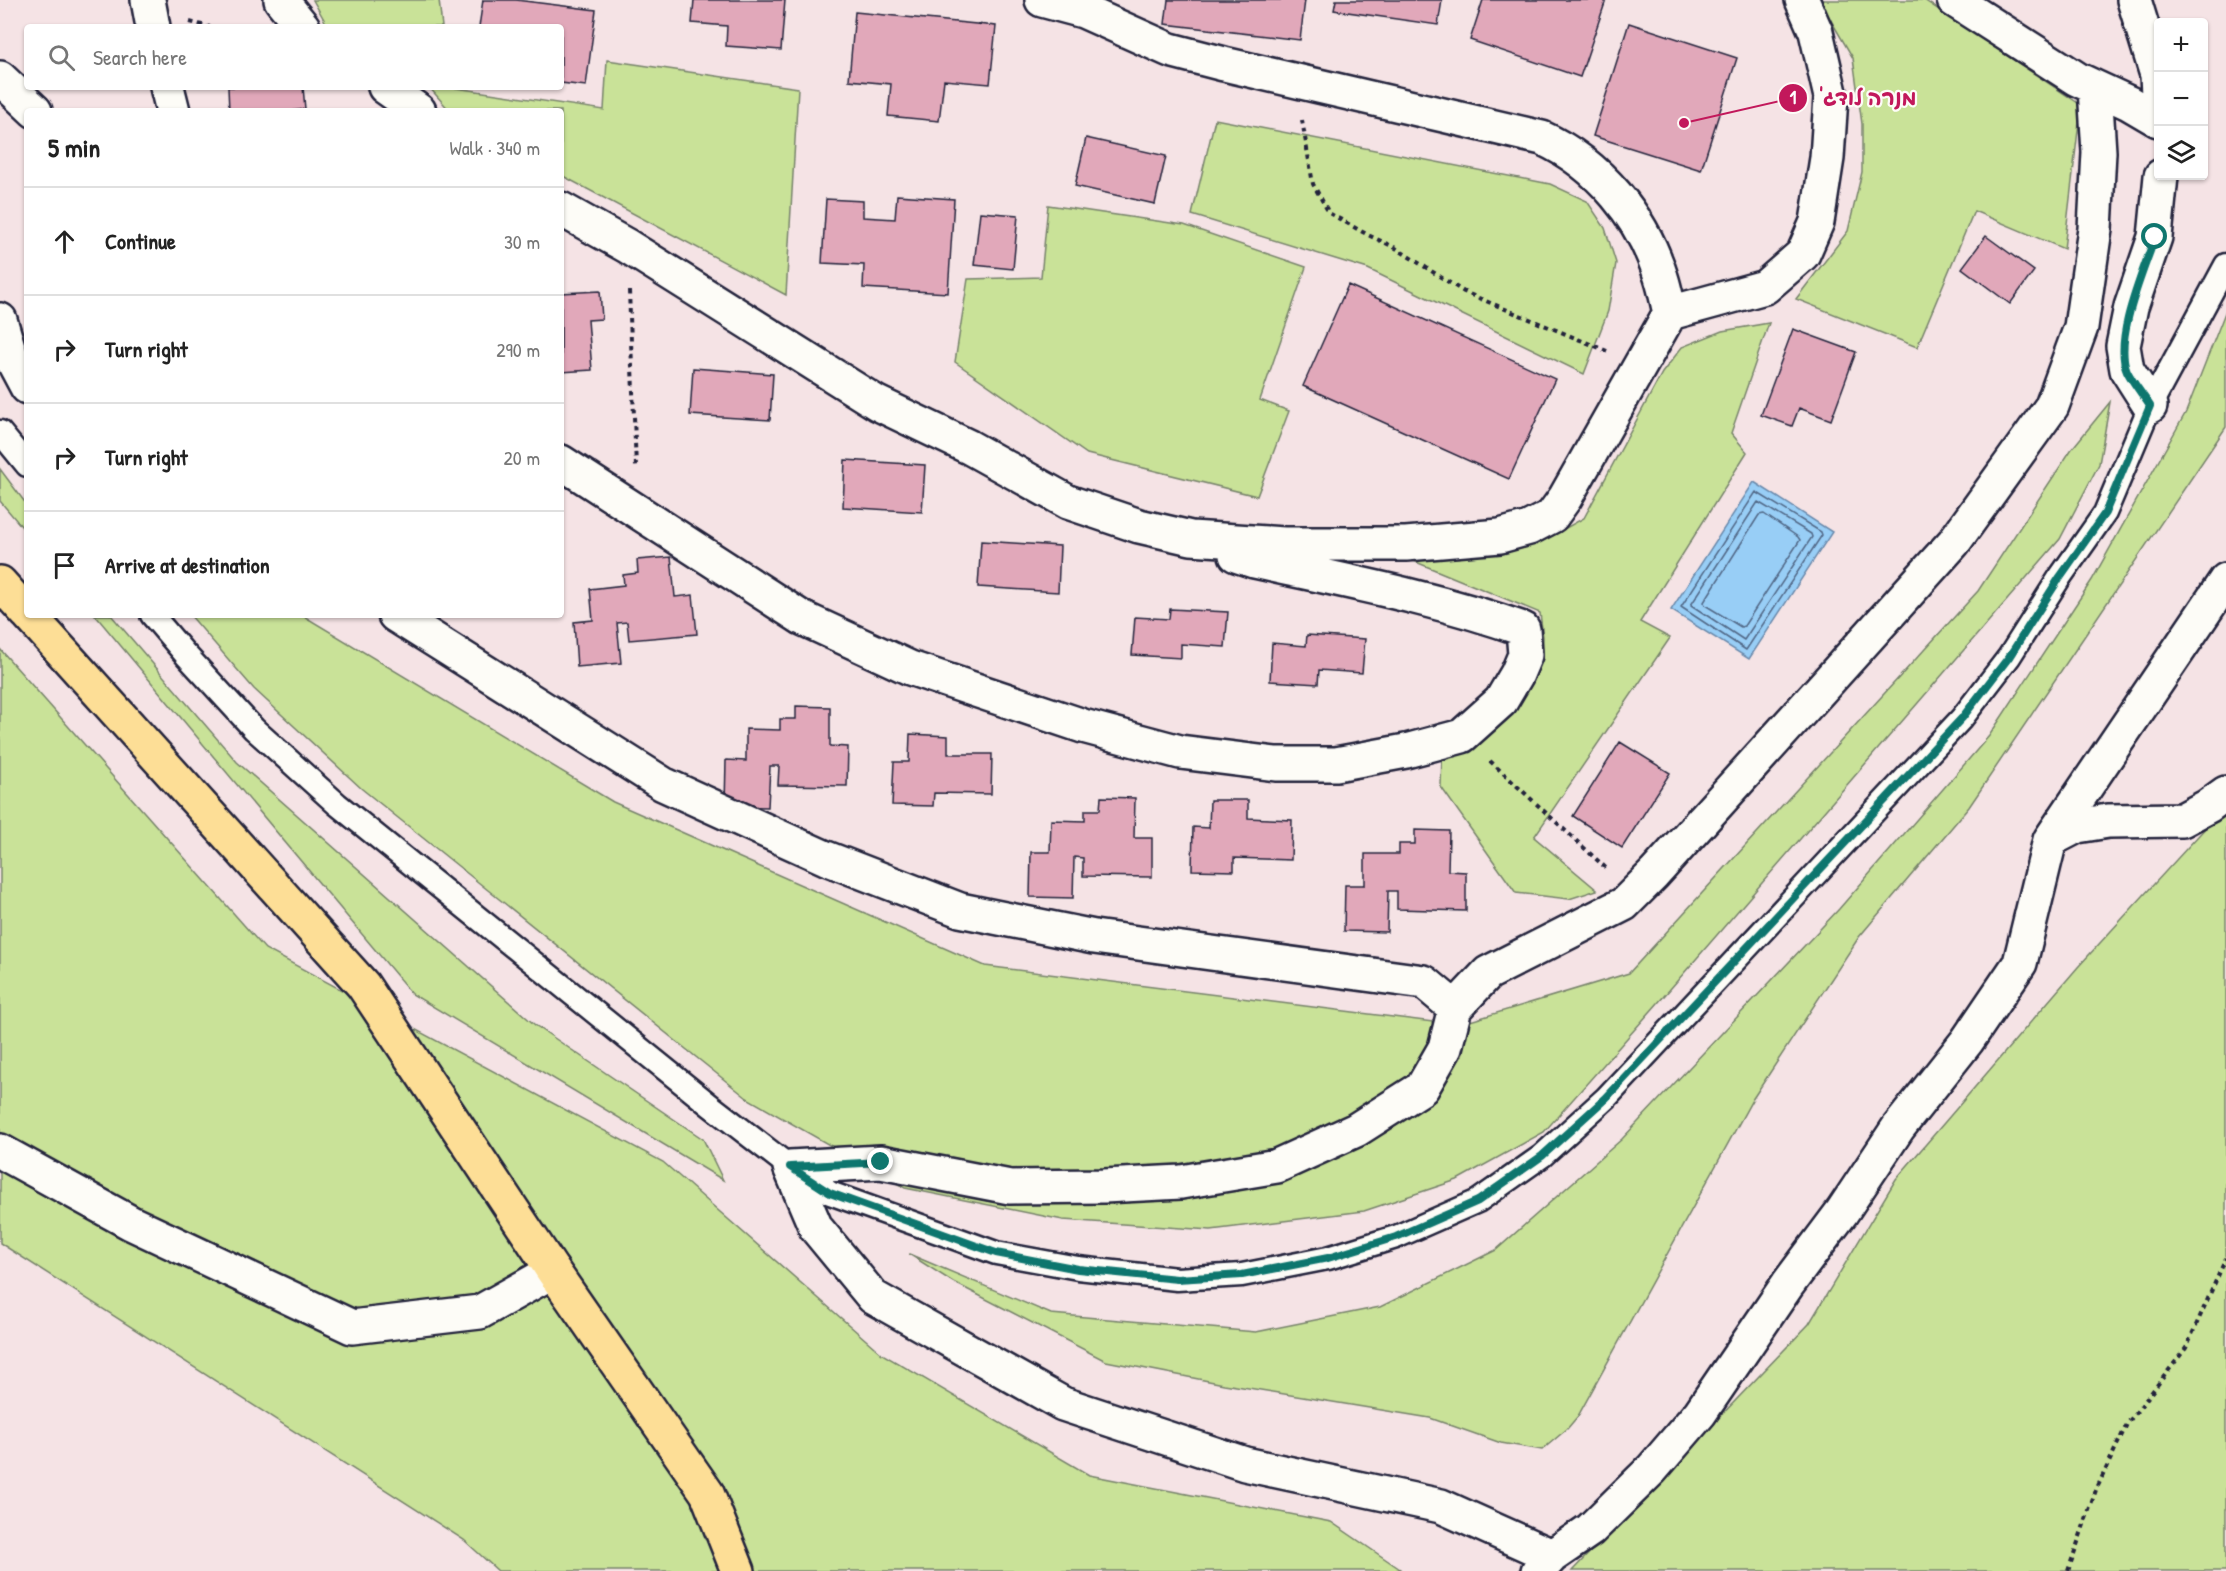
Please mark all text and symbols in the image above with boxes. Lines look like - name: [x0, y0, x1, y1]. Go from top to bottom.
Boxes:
- map controls: [2154, 18, 2208, 180]
- button: +: [2154, 18, 2208, 72]
- search box: [24, 24, 564, 90]
- icon: search: [45, 41, 78, 74]
- text: Search here: [93, 42, 187, 72]
- button: −: [2154, 72, 2208, 126]
- callout: 'מנרה לודג: [1778, 79, 1929, 118]
- text: 'מנרה לודג: [1820, 83, 1916, 112]
- text: 1: [1790, 85, 1797, 110]
- button: layers: [2154, 126, 2208, 180]
- text: 5 min: [48, 130, 100, 165]
- text: Walk · 340 m: [449, 134, 540, 161]
- route start: [2141, 223, 2167, 249]
- icon: ahead: [48, 225, 81, 258]
- text: Continue: [105, 226, 176, 256]
- text: 30 m: [504, 228, 540, 255]
- icon: right: [48, 333, 81, 366]
- text: Turn right: [105, 334, 188, 364]
- text: 290 m: [496, 336, 540, 363]
- icon: right: [48, 441, 81, 474]
- text: Turn right: [105, 442, 188, 472]
- text: 20 m: [503, 444, 540, 471]
- icon: arrive: [48, 549, 81, 582]
- text: Arrive at destination: [105, 550, 270, 580]
- route end: [867, 1148, 893, 1174]

